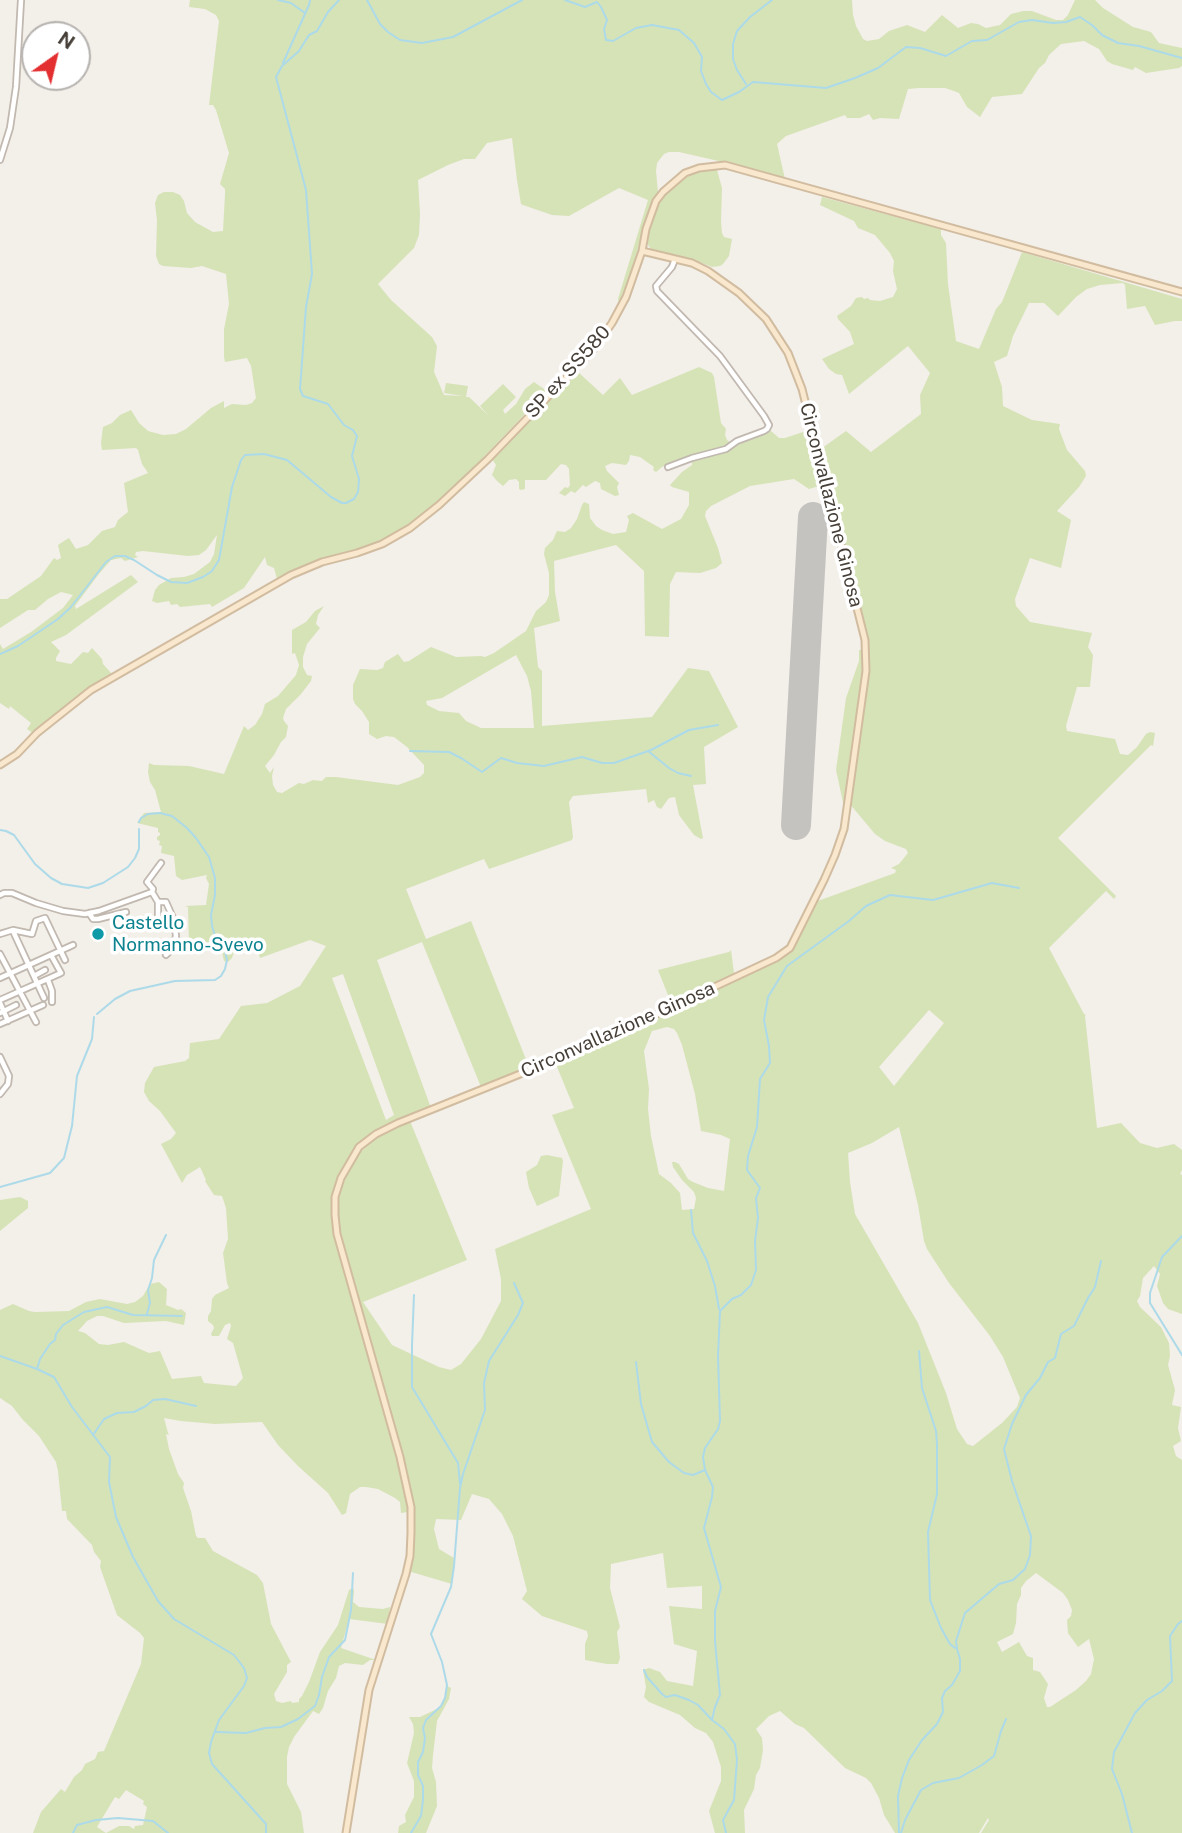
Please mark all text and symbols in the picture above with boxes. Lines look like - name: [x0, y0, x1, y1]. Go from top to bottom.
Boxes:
- north arrow: [21, 21, 91, 91]
- text: N: [54, 27, 79, 54]
- street label: SP ex SS580: [521, 321, 615, 423]
- street label: Circonvallazione Ginosa: [795, 400, 867, 610]
- place label: Castello Normanno-Svevo: [112, 912, 264, 956]
- marker: Castello Normanno-Svevo: [90, 926, 106, 942]
- street label: Circonvallazione Ginosa: [518, 977, 718, 1083]

